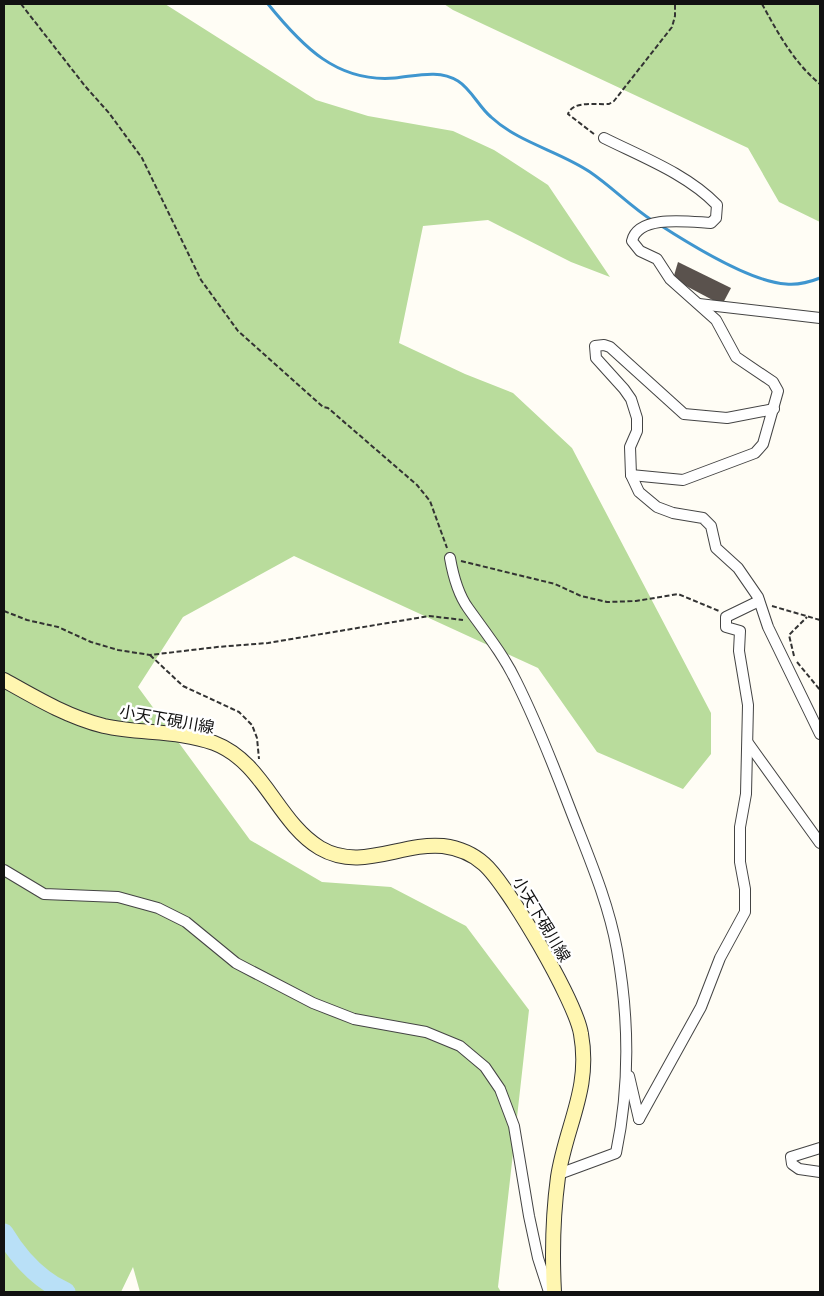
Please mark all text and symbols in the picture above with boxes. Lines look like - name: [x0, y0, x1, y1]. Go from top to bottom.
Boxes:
- street label: 小天下硯川線: [118, 701, 216, 737]
- street label: 小天下硯川線: [509, 873, 575, 965]

